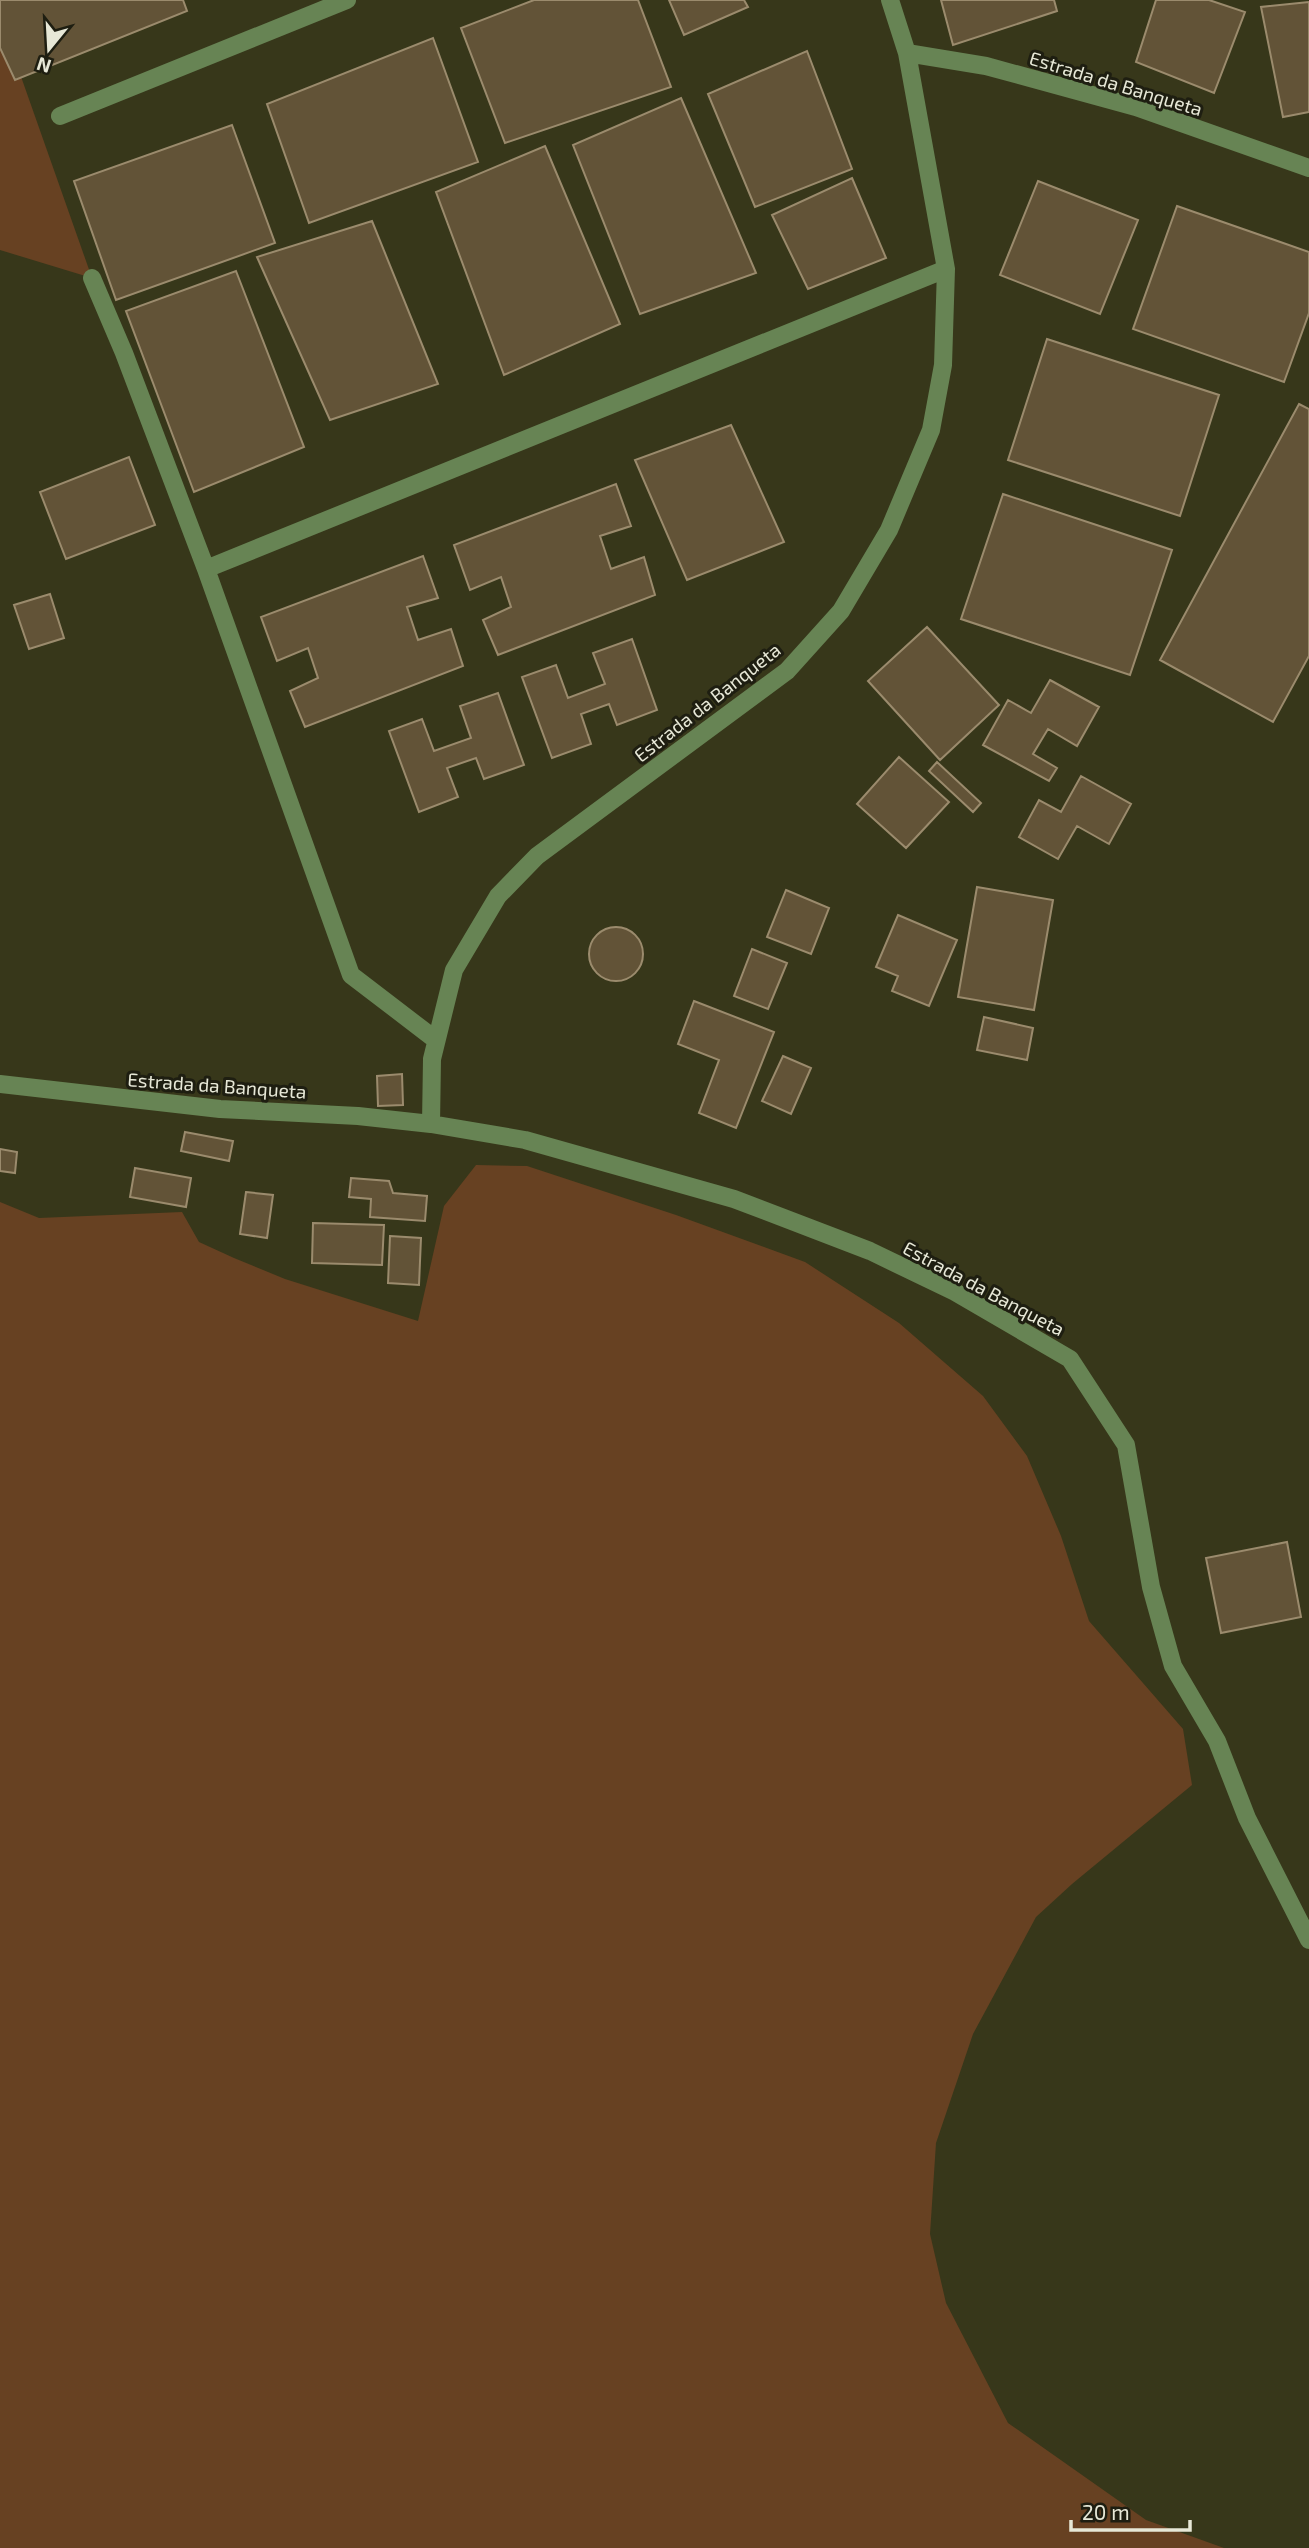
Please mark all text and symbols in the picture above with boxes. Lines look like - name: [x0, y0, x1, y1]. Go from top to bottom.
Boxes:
- north arrow: [14, 14, 84, 84]
- street label: Estrada da Banqueta: [1027, 46, 1205, 120]
- text: N: [34, 53, 54, 79]
- street label: Estrada da Banqueta: [629, 638, 785, 766]
- street label: Estrada da Banqueta: [127, 1067, 307, 1103]
- street label: Estrada da Banqueta: [899, 1236, 1069, 1340]
- scale bar: [1071, 2488, 1190, 2532]
- text: 20 m: [1082, 2499, 1130, 2524]

